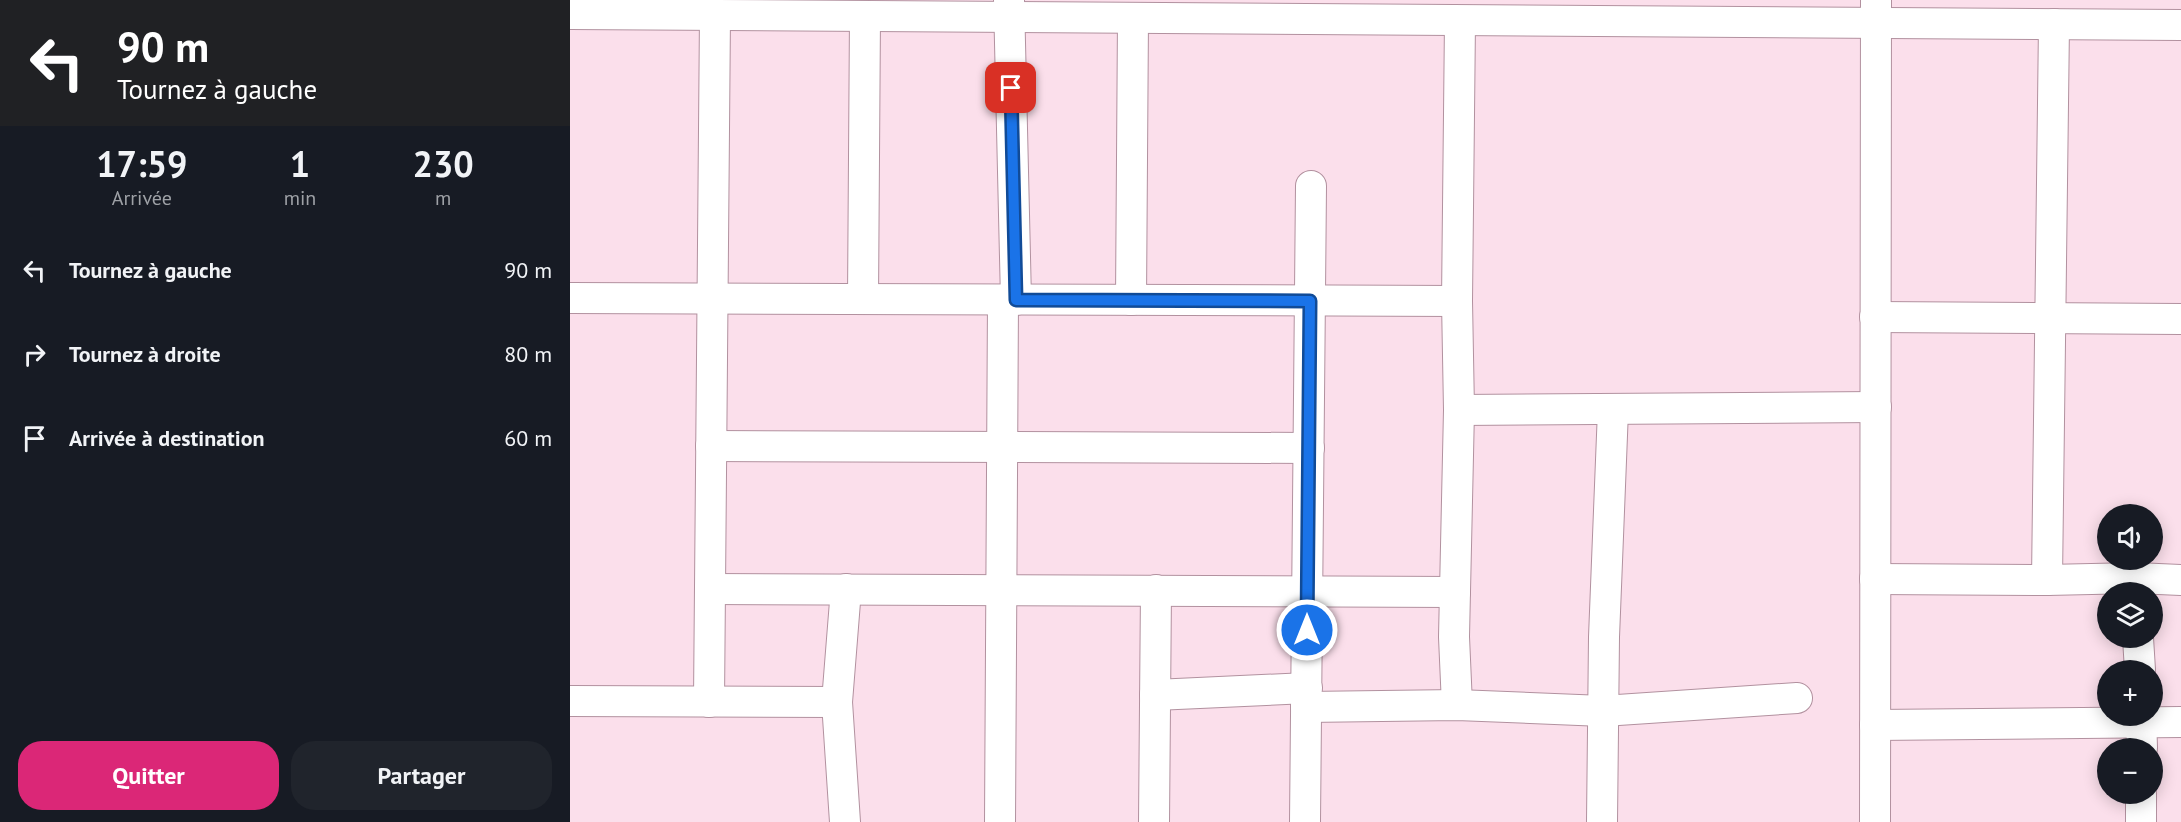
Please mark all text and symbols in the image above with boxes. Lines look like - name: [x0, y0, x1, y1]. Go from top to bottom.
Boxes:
- text: 90 m: [117, 19, 209, 74]
- icon: left: [18, 24, 96, 102]
- pin: [985, 62, 1036, 113]
- icon: arrive: [994, 71, 1027, 104]
- text: Tournez à gauche: [117, 72, 317, 106]
- text: 17:59: [96, 140, 188, 187]
- text: 1: [290, 140, 310, 187]
- text: 230: [413, 140, 474, 187]
- text: Arrivée: [112, 185, 172, 211]
- text: min: [284, 185, 316, 211]
- text: m: [435, 185, 451, 211]
- icon: left: [18, 254, 51, 287]
- text: Tournez à gauche: [69, 256, 232, 284]
- text: 90 m: [504, 256, 552, 284]
- icon: right: [18, 338, 51, 371]
- text: Tournez à droite: [69, 340, 221, 368]
- text: 80 m: [504, 340, 552, 368]
- icon: arrive: [18, 422, 51, 455]
- text: Arrivée à destination: [69, 424, 265, 452]
- text: 60 m: [504, 424, 552, 452]
- map controls: [2097, 504, 2163, 804]
- button: sound: [2097, 504, 2163, 570]
- button: layers: [2097, 582, 2163, 648]
- position arrow: [1275, 598, 1339, 662]
- button: +: [2097, 660, 2163, 726]
- button: −: [2097, 738, 2163, 804]
- button: Quitter: [18, 741, 279, 810]
- button: Partager: [291, 741, 552, 810]

